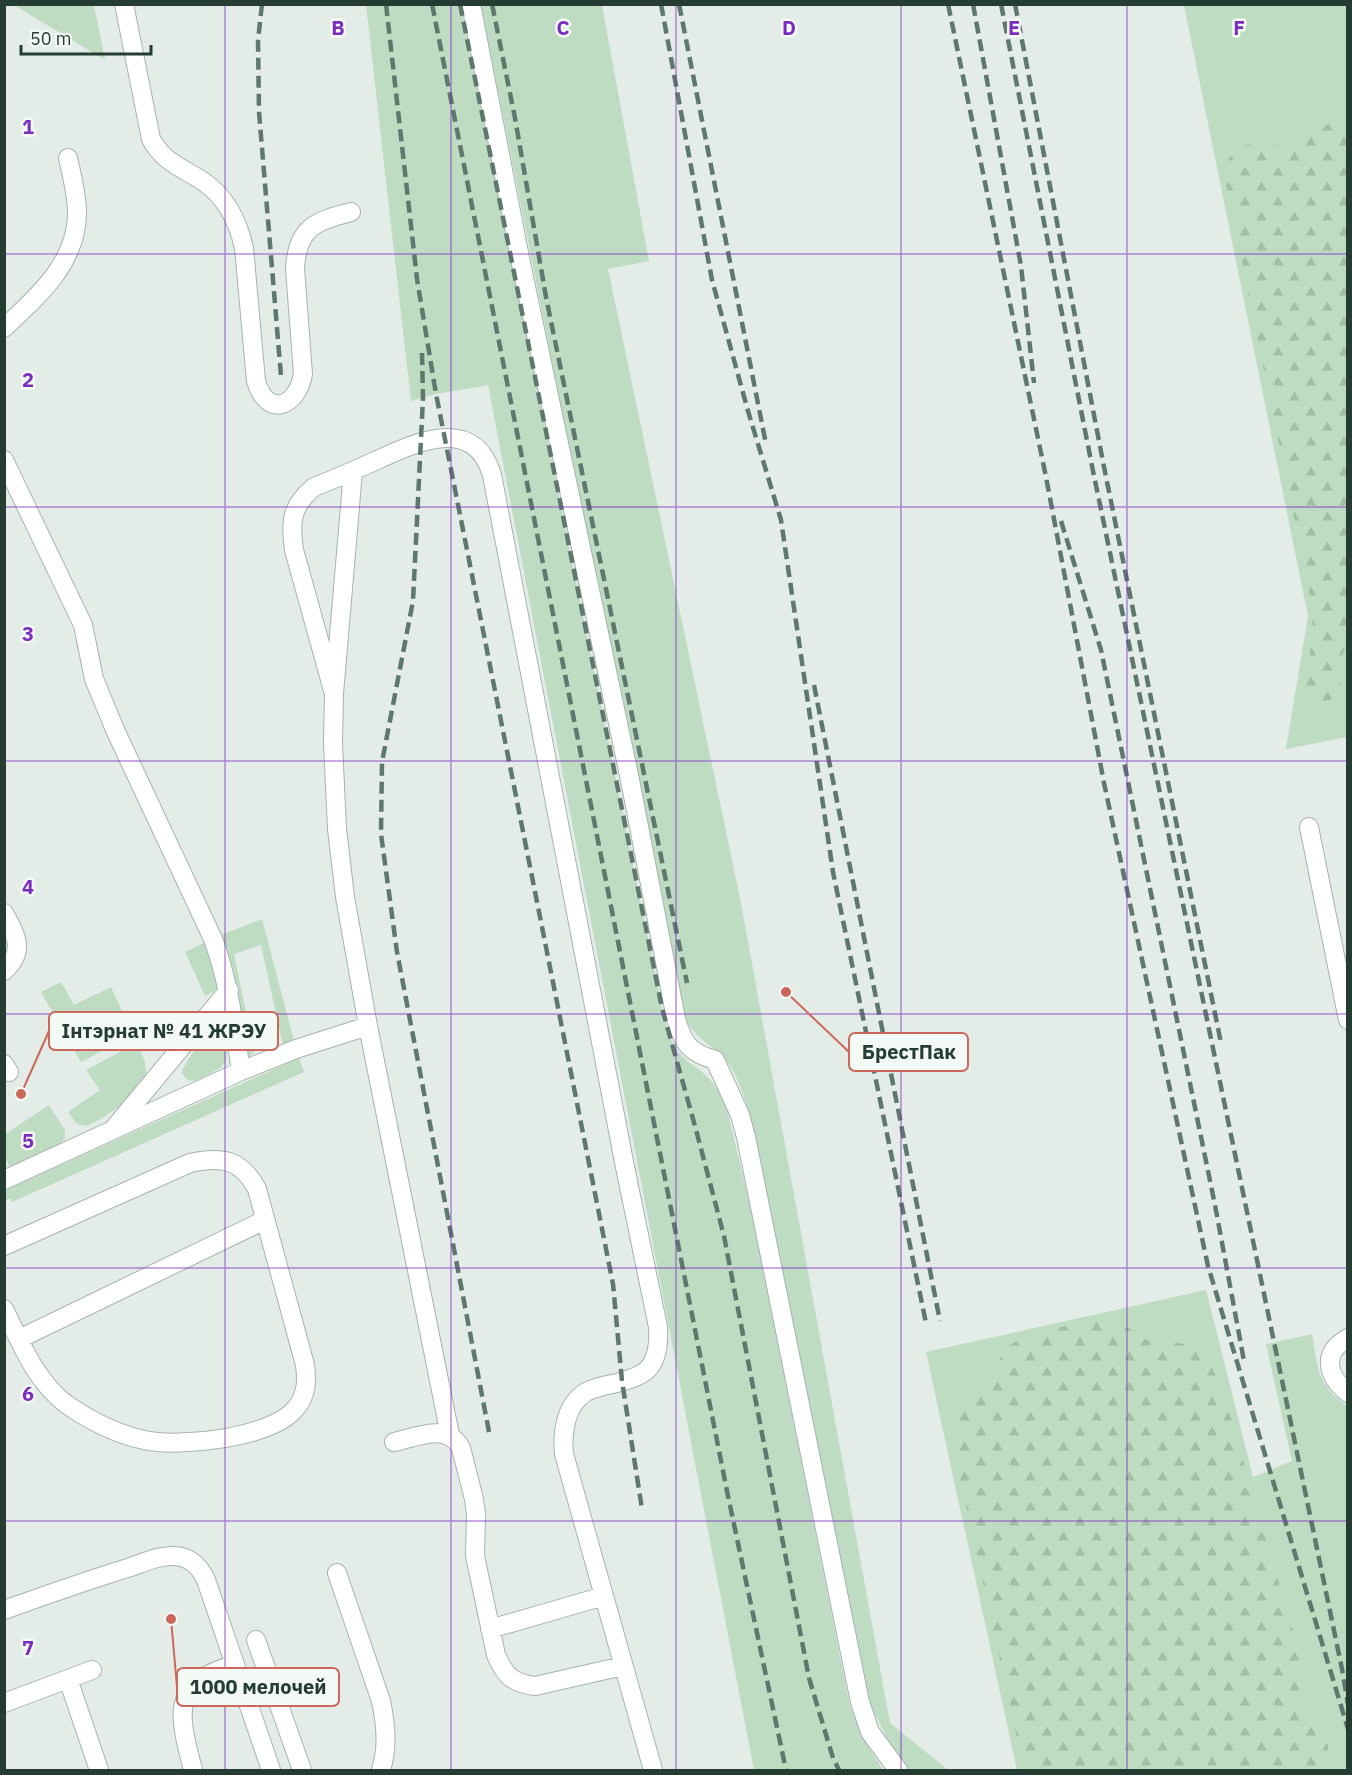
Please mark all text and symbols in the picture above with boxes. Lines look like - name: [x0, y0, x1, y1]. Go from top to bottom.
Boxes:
- text: B: [331, 14, 345, 41]
- text: C: [556, 14, 570, 41]
- text: D: [782, 14, 796, 41]
- text: E: [1008, 14, 1020, 41]
- text: F: [1233, 14, 1245, 41]
- scale bar: [21, 18, 152, 56]
- text: 50 m: [30, 27, 72, 50]
- text: 1: [22, 113, 34, 140]
- text: 2: [22, 366, 34, 393]
- text: 3: [22, 620, 34, 647]
- text: 4: [22, 873, 34, 900]
- callout: Інтэрнат № 41 ЖРЭУ: [49, 1012, 278, 1050]
- text: Інтэрнат № 41 ЖРЭУ: [62, 1017, 267, 1044]
- callout: БрестПак: [849, 1033, 968, 1071]
- text: БрестПак: [862, 1038, 956, 1065]
- text: 5: [22, 1127, 34, 1154]
- text: 6: [22, 1380, 34, 1407]
- text: 7: [22, 1634, 34, 1661]
- callout: 1000 мелочей: [177, 1668, 339, 1706]
- text: 1000 мелочей: [189, 1673, 327, 1700]

